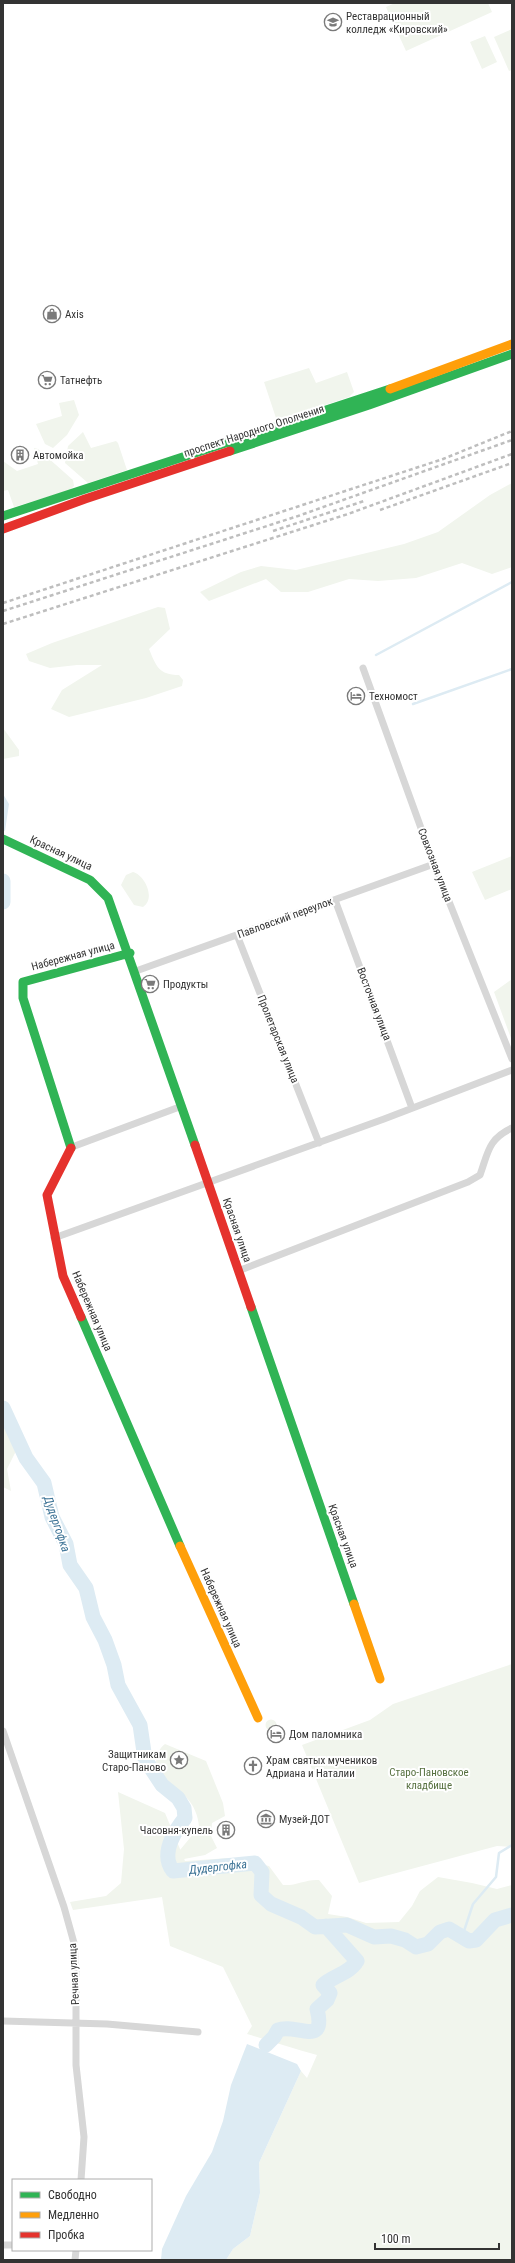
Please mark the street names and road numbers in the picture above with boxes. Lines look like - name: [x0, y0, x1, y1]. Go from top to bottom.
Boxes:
- street label: проспект Народного Ополчения: [182, 402, 326, 460]
- street label: Совхозная улица: [415, 826, 455, 904]
- street label: Красная улица: [28, 833, 94, 873]
- street label: Павловский переулок: [236, 894, 335, 941]
- street label: Набережная улица: [30, 939, 116, 973]
- street label: Восточная улица: [354, 966, 394, 1042]
- street label: Пролетарская улица: [254, 993, 302, 1085]
- street label: Красная улица: [220, 1196, 254, 1264]
- street label: Набережная улица: [69, 1269, 115, 1353]
- street label: Красная улица: [325, 1502, 361, 1570]
- street label: Набережная улица: [198, 1566, 244, 1650]
- street label: Речная улица: [66, 1943, 82, 2005]

